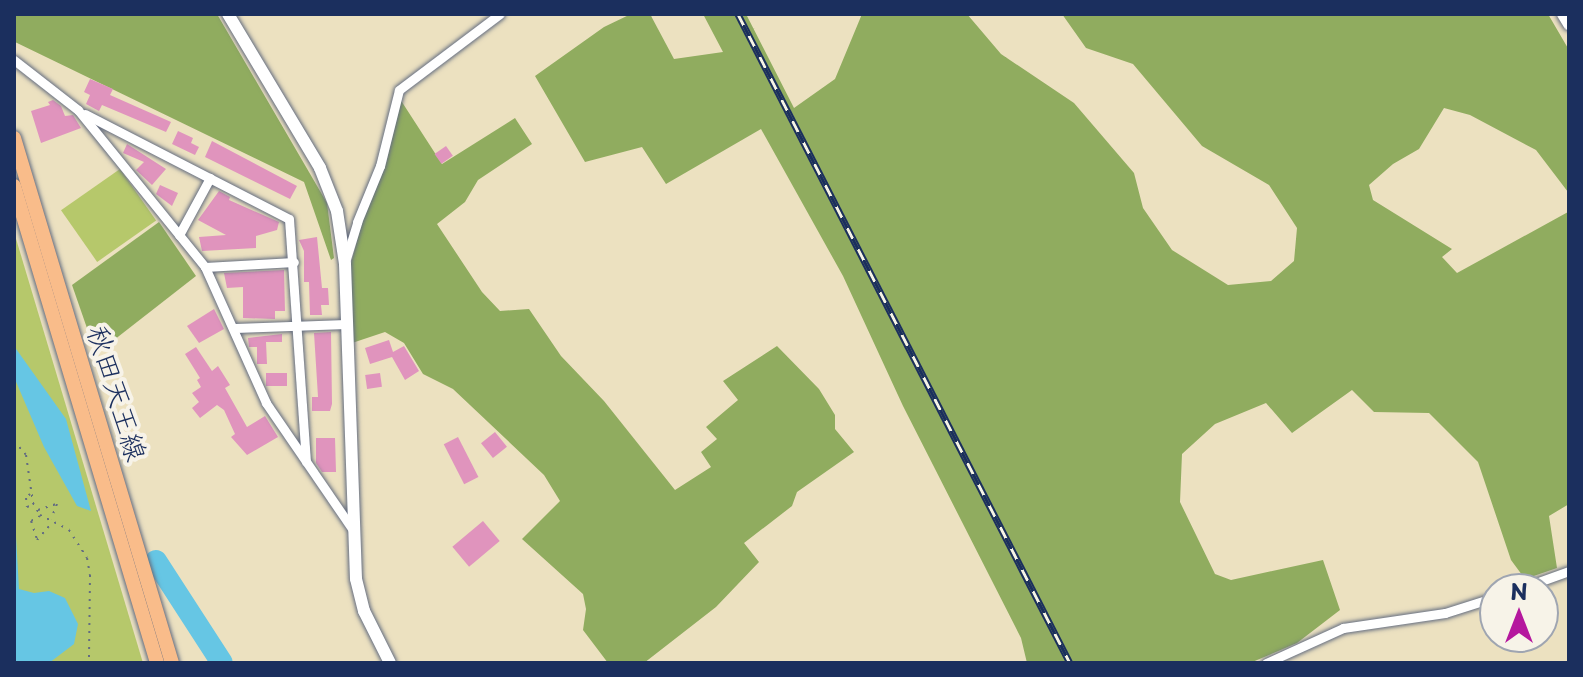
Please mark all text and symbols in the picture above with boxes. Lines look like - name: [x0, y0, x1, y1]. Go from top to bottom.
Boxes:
- street label: 秋田天王線: [81, 321, 155, 465]
- north arrow: [1479, 573, 1559, 653]
- text: N: [1510, 574, 1528, 607]

